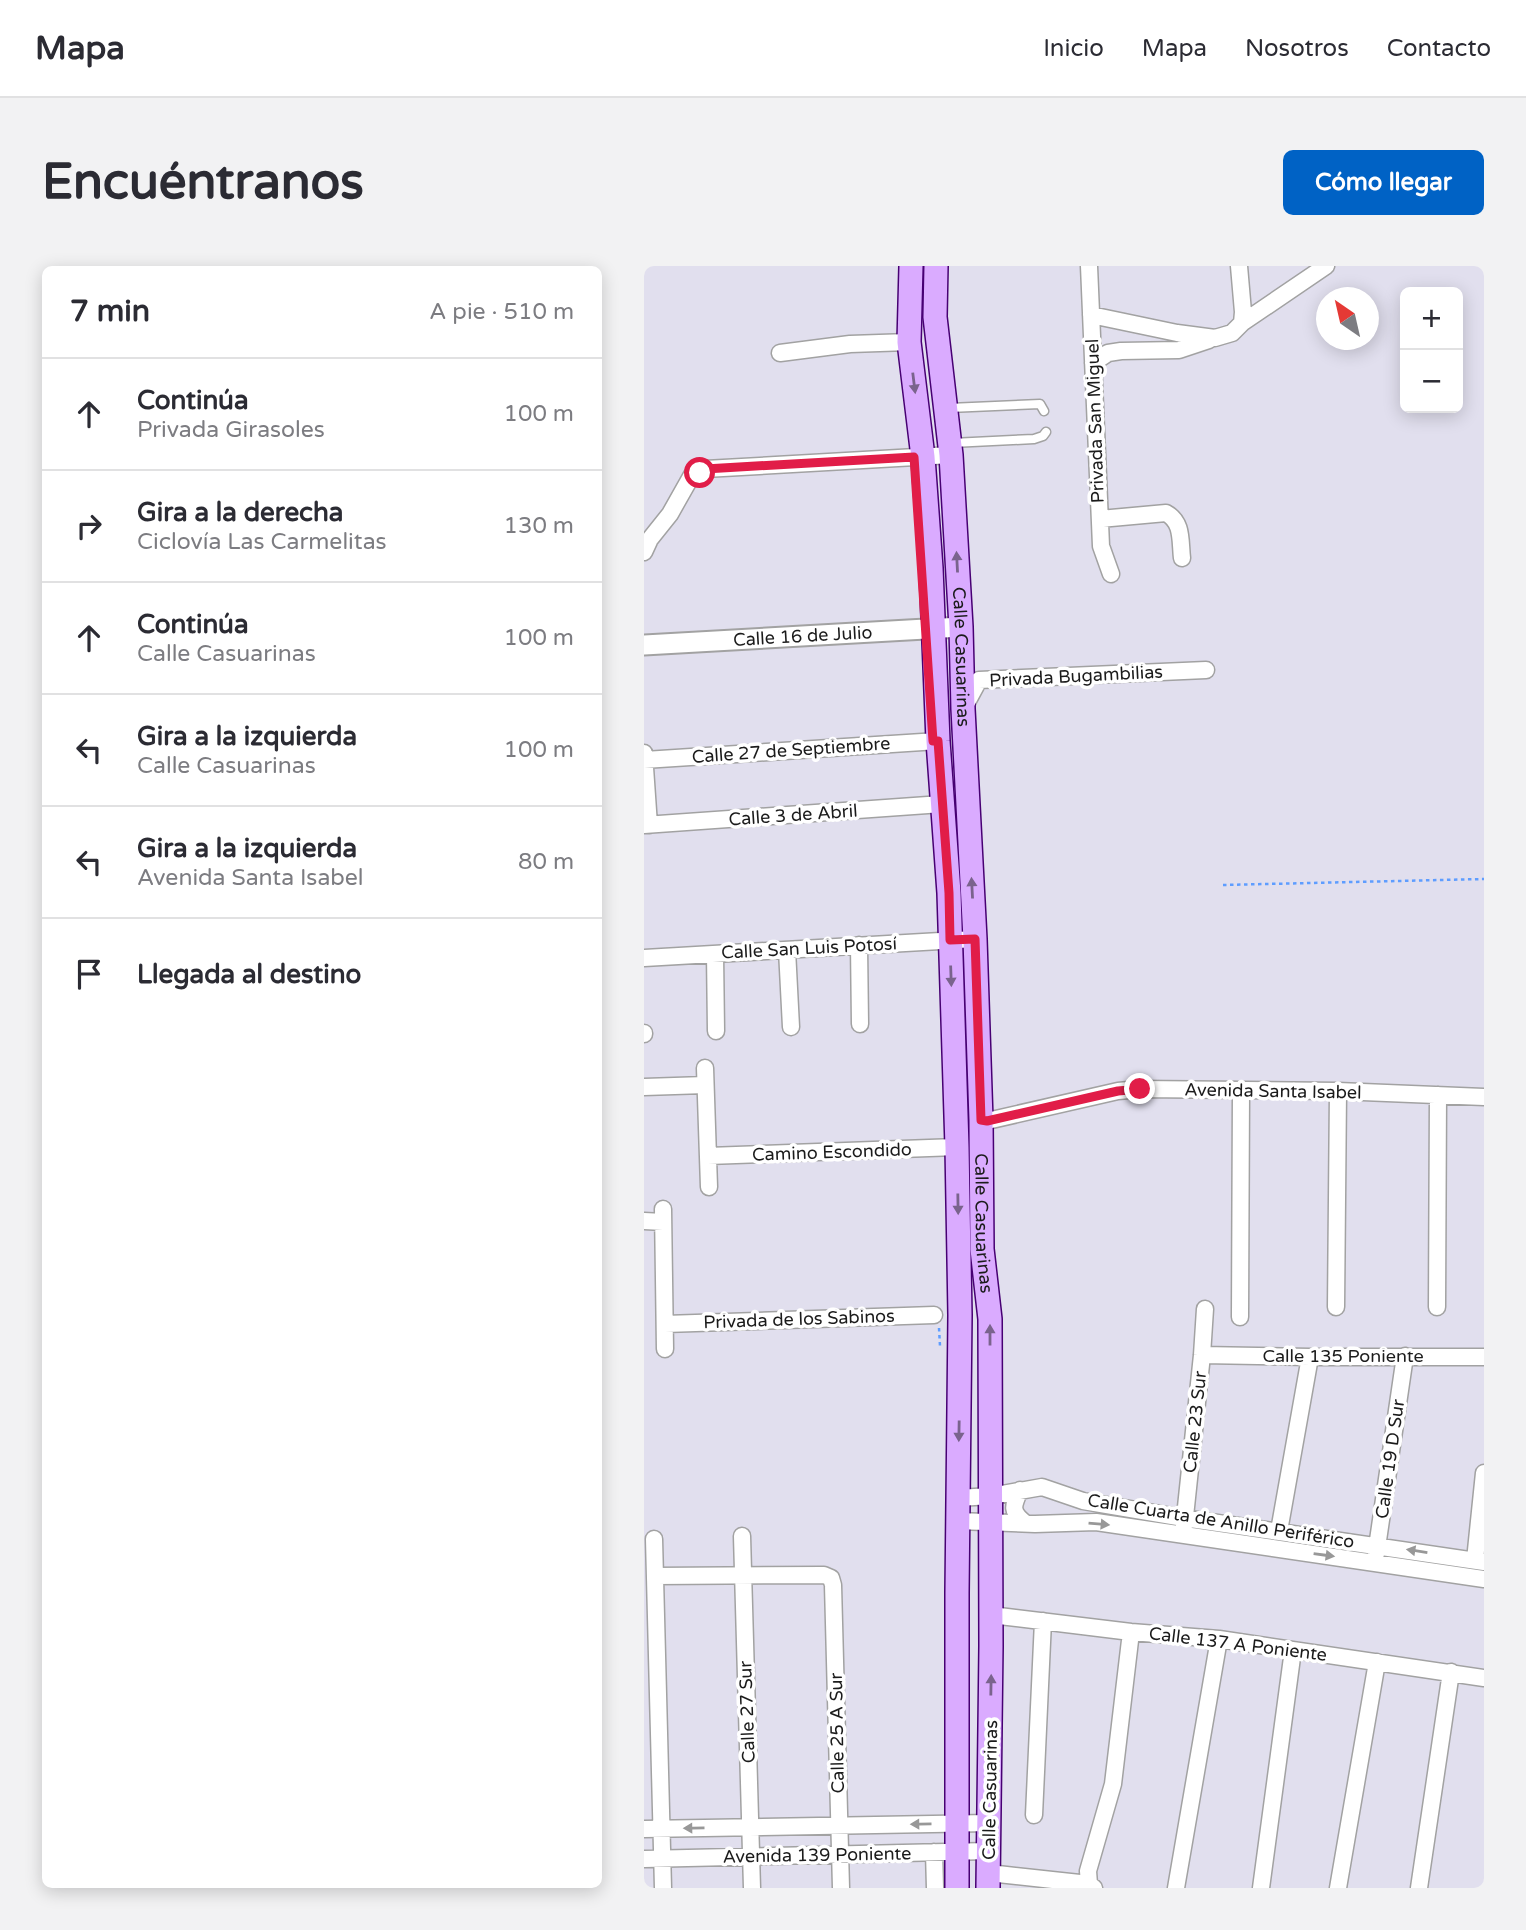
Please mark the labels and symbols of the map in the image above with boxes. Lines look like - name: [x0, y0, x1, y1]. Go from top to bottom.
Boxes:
- north arrow: [1316, 287, 1379, 350]
- street label: Privada San Miguel: [1081, 338, 1109, 504]
- one-way arrow: [909, 372, 920, 394]
- route start: [684, 457, 715, 488]
- one-way arrow: [951, 551, 962, 573]
- street label: Calle Casuarinas: [948, 586, 975, 727]
- street label: Calle 16 de Julio: [733, 621, 873, 651]
- street label: Privada Bugambilias: [989, 660, 1163, 692]
- street label: Calle 27 de Septiembre: [691, 732, 891, 768]
- street label: Calle 3 de Abril: [728, 800, 858, 830]
- one-way arrow: [966, 876, 977, 898]
- street label: Calle San Luis Potosí: [721, 932, 898, 964]
- one-way arrow: [946, 966, 957, 988]
- route end: [1124, 1073, 1155, 1104]
- street label: Avenida Santa Isabel: [1184, 1078, 1362, 1104]
- street label: Camino Escondido: [752, 1138, 912, 1166]
- street label: Calle Casuarinas: [970, 1153, 998, 1294]
- one-way arrow: [952, 1193, 964, 1215]
- street label: Privada de los Sabinos: [703, 1305, 895, 1333]
- one-way arrow: [984, 1324, 996, 1346]
- street label: Calle 135 Poniente: [1262, 1345, 1424, 1367]
- street label: Calle 23 Sur: [1179, 1370, 1211, 1474]
- street label: Calle 19 D Sur: [1371, 1398, 1409, 1520]
- one-way arrow: [953, 1421, 964, 1443]
- street label: Calle Cuarta de Anillo Periférico: [1086, 1489, 1356, 1553]
- one-way arrow: [1088, 1519, 1110, 1530]
- one-way arrow: [1405, 1545, 1427, 1556]
- one-way arrow: [1314, 1550, 1336, 1561]
- street label: Calle 137 A Poniente: [1148, 1622, 1328, 1666]
- street label: Calle 27 Sur: [734, 1660, 760, 1764]
- street label: Calle 25 A Sur: [825, 1672, 849, 1794]
- one-way arrow: [985, 1674, 997, 1696]
- street label: Calle Casuarinas: [978, 1720, 1002, 1860]
- one-way arrow: [910, 1818, 932, 1830]
- one-way arrow: [682, 1822, 704, 1834]
- street label: Avenida 139 Poniente: [722, 1842, 912, 1868]

